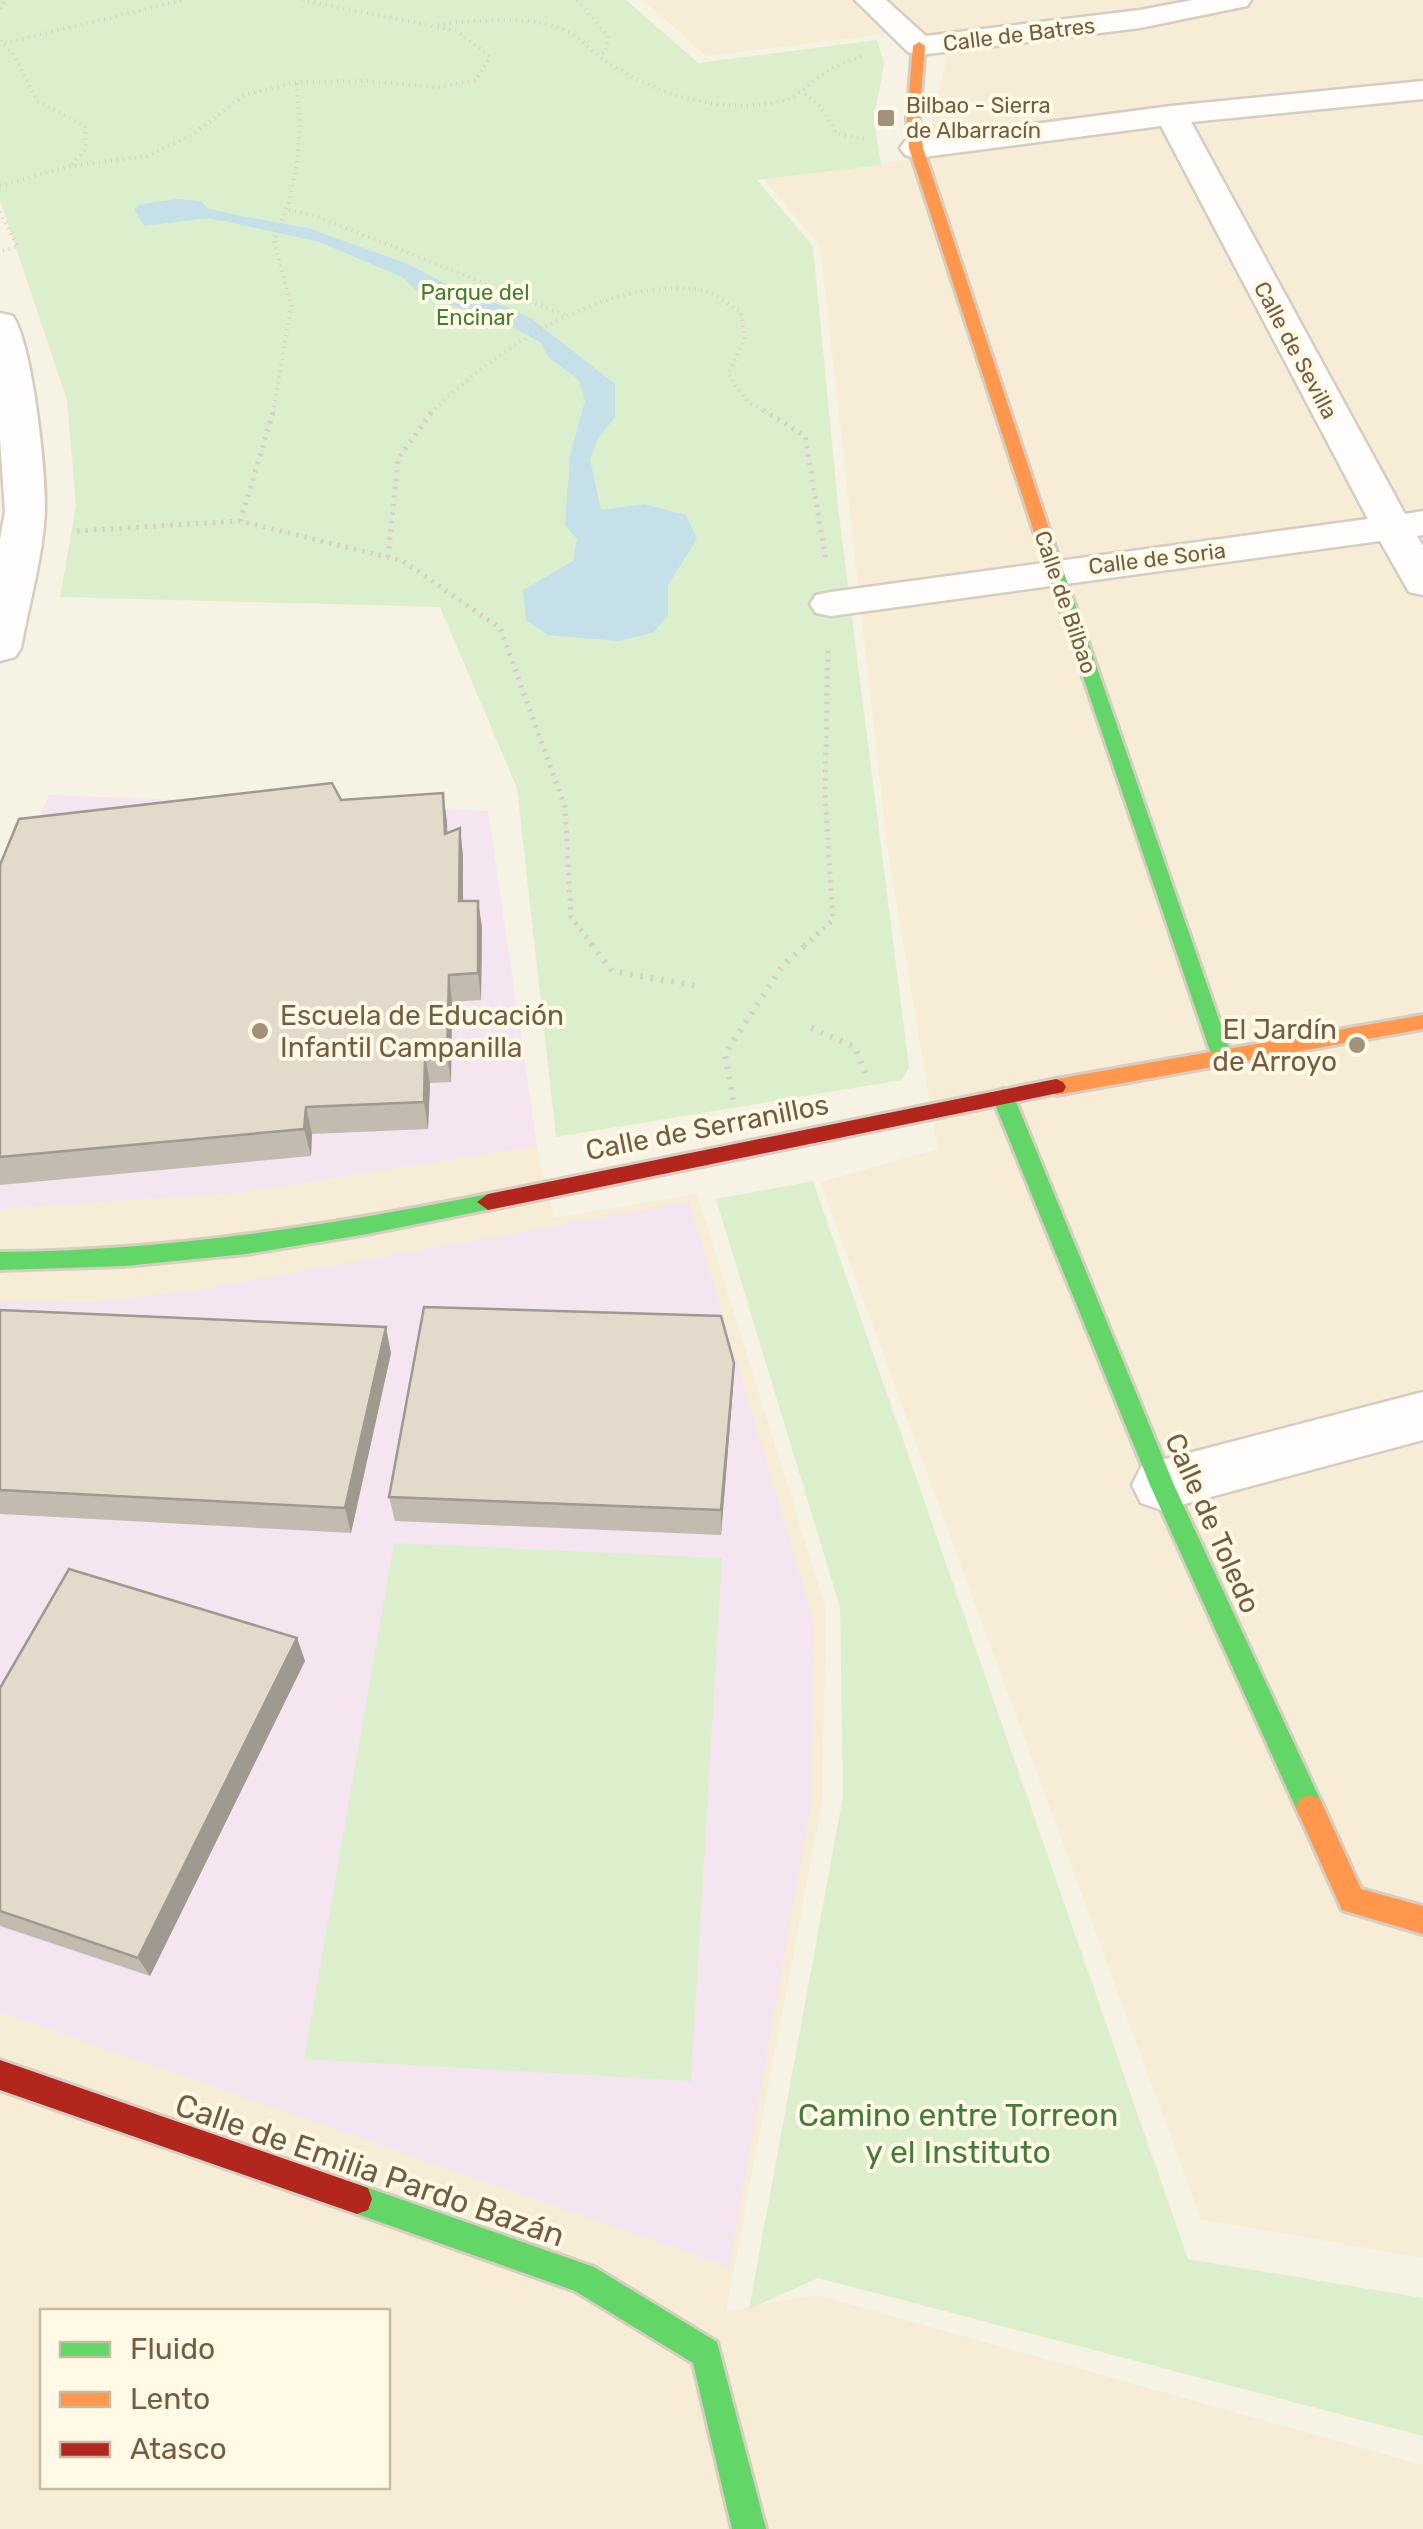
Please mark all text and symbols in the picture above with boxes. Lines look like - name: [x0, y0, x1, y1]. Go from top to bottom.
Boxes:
- street label: Calle de Batres: [941, 12, 1097, 57]
- place label: Bilbao - Sierra de Albarracín: [906, 92, 1051, 144]
- marker: Bilbao - Sierra de Albarracín: [875, 107, 897, 129]
- street label: Calle de Sevilla: [1248, 277, 1343, 424]
- park label: Parque del Encinar: [420, 279, 530, 331]
- street label: Calle de Bilbao: [1028, 527, 1103, 677]
- street label: Calle de Soria: [1087, 537, 1227, 580]
- place label: Escuela de Educación Infantil Campanilla: [280, 999, 564, 1064]
- place label: El Jardín de Arroyo: [1212, 1013, 1337, 1078]
- marker: Escuela de Educación Infantil Campanilla: [249, 1020, 271, 1042]
- marker: El Jardín de Arroyo: [1346, 1034, 1368, 1056]
- street label: Calle de Serranillos: [583, 1088, 831, 1167]
- street label: Calle de Toledo: [1158, 1428, 1267, 1618]
- street label: Calle de Emilia Pardo Bazán: [170, 2085, 570, 2255]
- park label: Camino entre Torreon y el Instituto: [798, 2096, 1118, 2171]
- legend: [40, 2309, 390, 2489]
- text: Fluido: [130, 2331, 215, 2367]
- text: Lento: [130, 2381, 210, 2417]
- text: Atasco: [130, 2431, 227, 2467]

